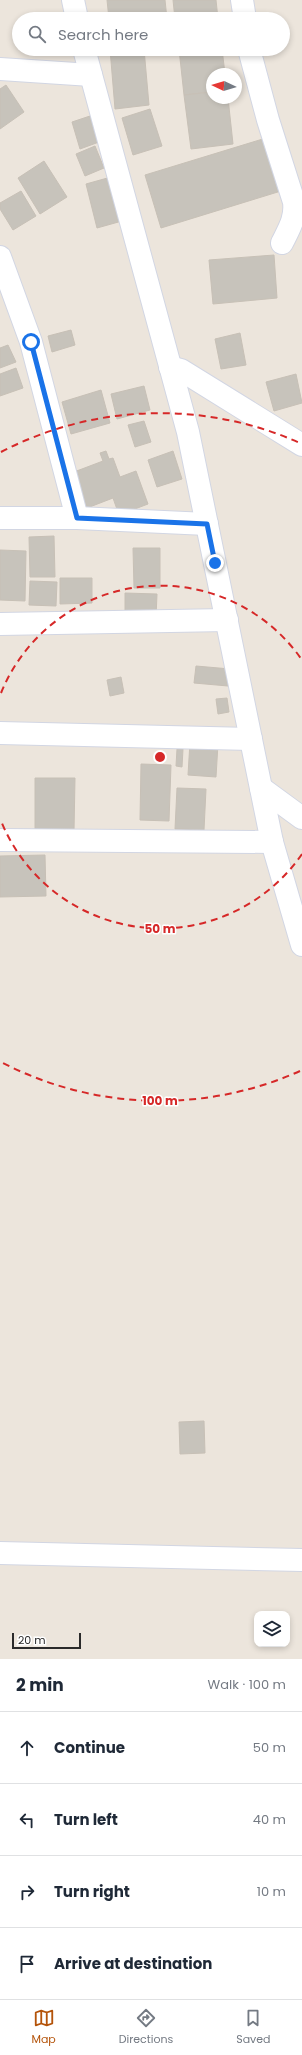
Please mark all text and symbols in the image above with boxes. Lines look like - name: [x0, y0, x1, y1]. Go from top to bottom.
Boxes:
- search box: [12, 12, 290, 56]
- icon: search: [26, 23, 48, 45]
- text: Search here: [58, 24, 148, 45]
- north arrow: [206, 68, 242, 104]
- route start: [22, 333, 40, 351]
- route end: [206, 554, 224, 572]
- centre of rings: [153, 750, 167, 764]
- text: 50 m: [145, 920, 176, 937]
- text: 100 m: [142, 1092, 178, 1109]
- map controls: [254, 1611, 290, 1647]
- button: layers: [254, 1611, 290, 1647]
- scale bar: [12, 1631, 81, 1650]
- text: 20 m: [18, 1632, 46, 1648]
- text: 2 min: [16, 1673, 64, 1697]
- text: Walk · 100 m: [208, 1675, 286, 1694]
- icon: ahead: [16, 1737, 38, 1759]
- text: Continue: [54, 1737, 125, 1758]
- text: 50 m: [253, 1738, 286, 1757]
- icon: left: [16, 1809, 38, 1831]
- text: Turn left: [54, 1809, 118, 1830]
- text: 40 m: [253, 1810, 286, 1829]
- icon: right: [16, 1881, 38, 1903]
- text: Turn right: [54, 1881, 130, 1902]
- text: 10 m: [257, 1882, 286, 1901]
- icon: arrive: [16, 1953, 38, 1975]
- text: Arrive at destination: [54, 1953, 212, 1974]
- tab: Map: [31, 2007, 56, 2048]
- tab: Directions: [119, 2007, 173, 2048]
- tab: Saved: [236, 2007, 271, 2048]

